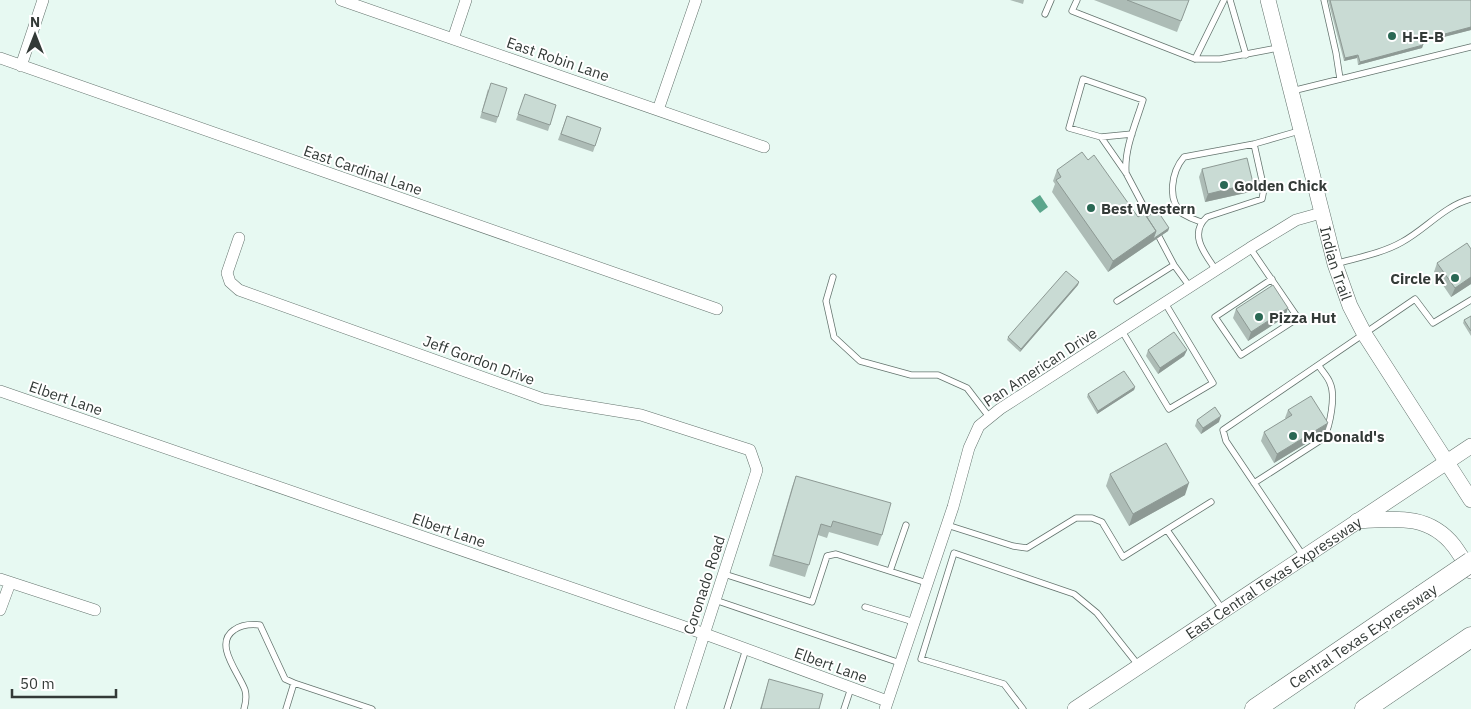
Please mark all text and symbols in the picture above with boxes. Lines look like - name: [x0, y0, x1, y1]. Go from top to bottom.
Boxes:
- north arrow: [10, 10, 60, 60]
- text: N: [30, 13, 40, 31]
- place label: H-E-B: [1402, 27, 1444, 46]
- marker: H-E-B: [1386, 30, 1398, 42]
- street label: East Robin Lane: [504, 33, 612, 85]
- street label: East Cardinal Lane: [301, 141, 425, 199]
- place label: Golden Chick: [1234, 176, 1328, 195]
- marker: Golden Chick: [1218, 179, 1230, 191]
- place label: Best Western: [1101, 199, 1195, 218]
- marker: Best Western: [1085, 202, 1097, 214]
- street label: Indian Trail: [1316, 224, 1357, 303]
- place label: Circle K: [1390, 269, 1446, 288]
- marker: Circle K: [1449, 272, 1461, 284]
- place label: Pizza Hut: [1269, 308, 1337, 327]
- marker: Pizza Hut: [1253, 311, 1265, 323]
- street label: Pan American Drive: [980, 323, 1100, 411]
- street label: Jeff Gordon Drive: [421, 331, 537, 389]
- street label: Elbert Lane: [27, 377, 105, 419]
- place label: McDonald's: [1303, 427, 1385, 446]
- marker: McDonald's: [1287, 430, 1299, 442]
- street label: Elbert Lane: [410, 509, 488, 551]
- street label: East Central Texas Expressway: [1182, 512, 1364, 642]
- street label: Coronado Road: [679, 533, 729, 637]
- street label: Central Texas Expressway: [1286, 580, 1440, 692]
- street label: Elbert Lane: [792, 643, 870, 687]
- scale bar: [12, 666, 116, 698]
- text: 50 m: [20, 674, 55, 693]

